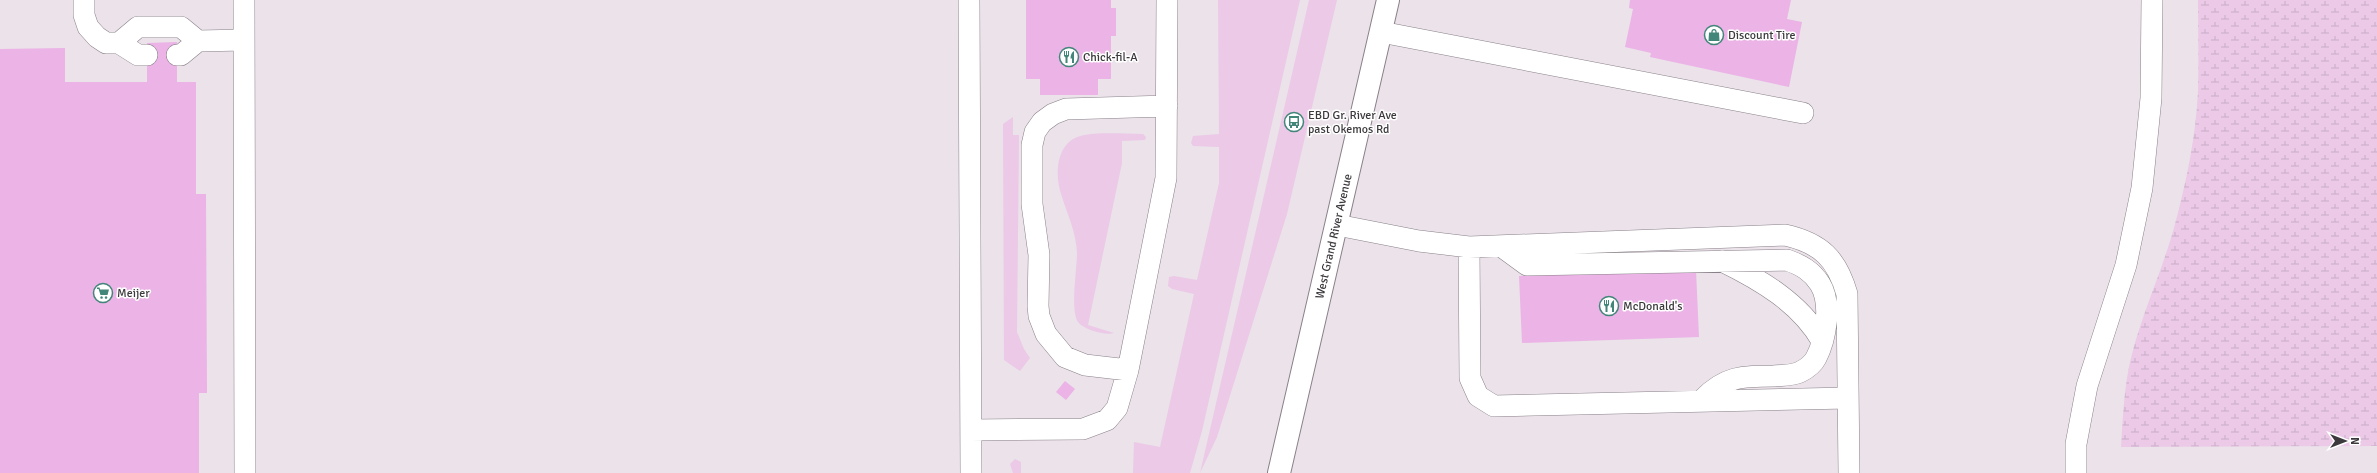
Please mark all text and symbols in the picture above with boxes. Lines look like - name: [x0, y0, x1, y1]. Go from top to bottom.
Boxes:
- shop icon: Discount Tire: [1703, 24, 1725, 46]
- place label: Discount Tire: [1728, 28, 1795, 43]
- restaurant icon: Chick-fil-A: [1058, 46, 1080, 68]
- place label: Chick-fil-A: [1083, 50, 1138, 65]
- place label: EBD Gr. River Ave past Okemos Rd: [1308, 108, 1397, 137]
- bus stop icon: EBD Gr. River Ave past Okemos Rd: [1283, 111, 1305, 133]
- street label: West Grand River Avenue: [1312, 172, 1356, 300]
- supermarket icon: Meijer: [92, 282, 114, 304]
- place label: Meijer: [117, 286, 150, 301]
- restaurant icon: McDonald's: [1598, 295, 1620, 317]
- place label: McDonald's: [1623, 299, 1683, 314]
- north arrow: [2325, 421, 2365, 461]
- text: N: [2348, 437, 2361, 445]

